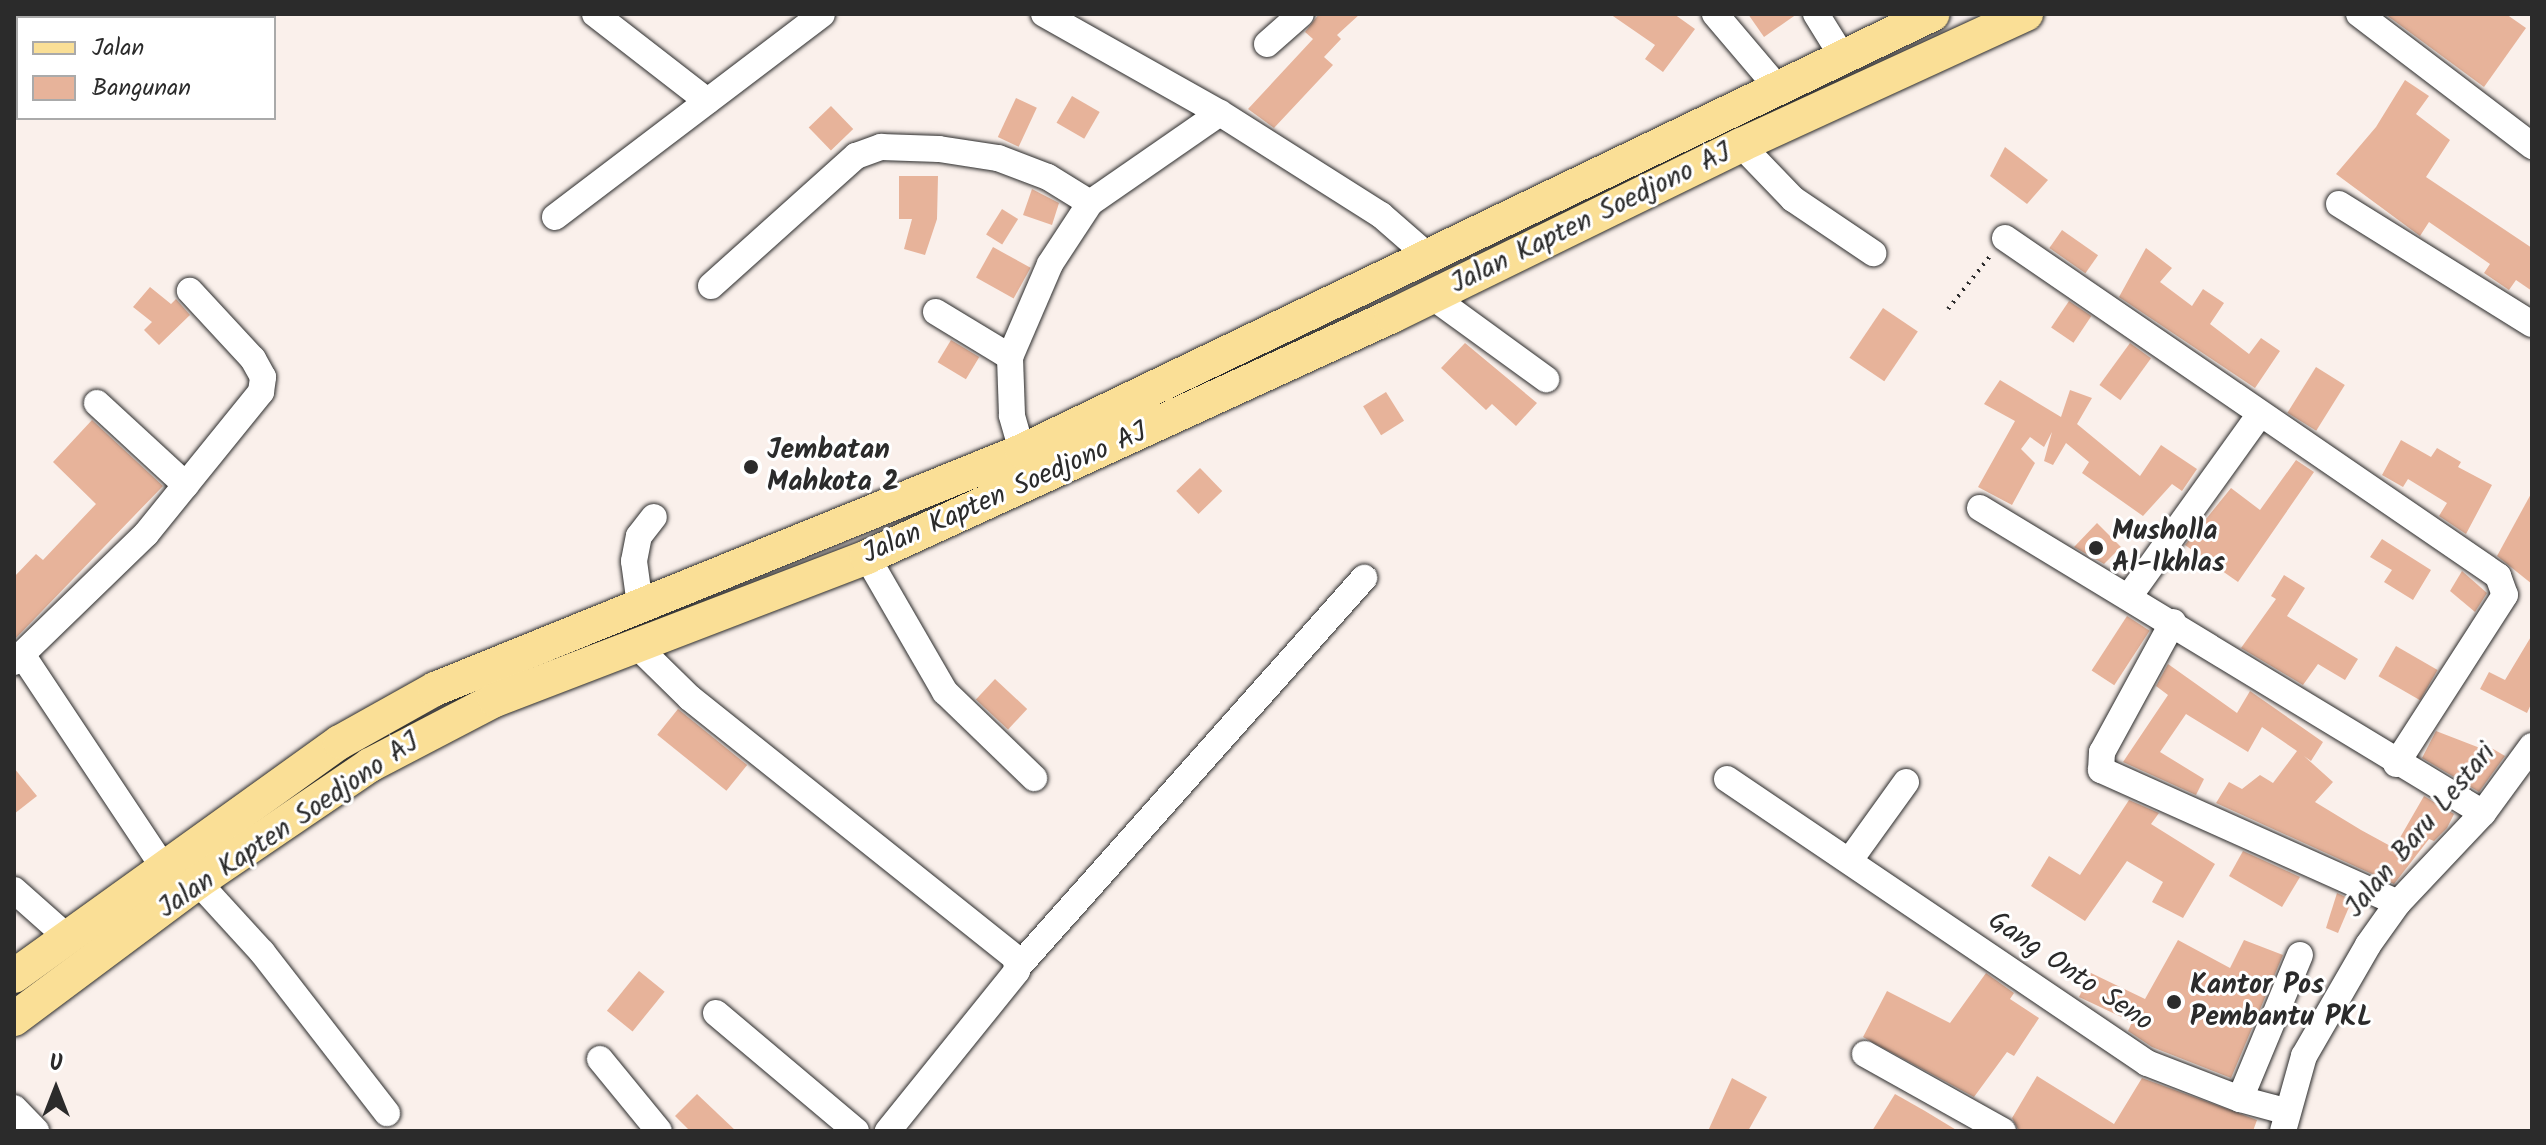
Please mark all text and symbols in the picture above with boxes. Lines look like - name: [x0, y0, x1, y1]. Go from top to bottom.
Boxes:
- legend: [16, 16, 276, 120]
- text: Jalan: [92, 29, 144, 68]
- text: Bangunan: [92, 69, 191, 108]
- street label: Jalan Kapten Soedjono AJ: [1445, 136, 1737, 302]
- street label: Jalan Kapten Soedjono AJ: [858, 416, 1152, 572]
- place label: Jembatan Mahkota 2: [767, 434, 899, 500]
- marker: Jembatan Mahkota 2: [742, 458, 760, 476]
- place label: Musholla Al-Ikhlas: [2112, 515, 2225, 581]
- marker: Musholla Al-Ikhlas: [2087, 539, 2105, 557]
- street label: Jalan Kapten Soedjono AJ: [152, 726, 426, 926]
- street label: Jalan Baru Lestari: [2338, 737, 2504, 925]
- street label: Gang Onto Seno: [1981, 905, 2159, 1039]
- place label: Kantor Pos Pembantu PKL: [2190, 969, 2372, 1035]
- marker: Kantor Pos Pembantu PKL: [2165, 993, 2183, 1011]
- text: U: [49, 1047, 63, 1082]
- north arrow: [16, 1049, 96, 1129]

